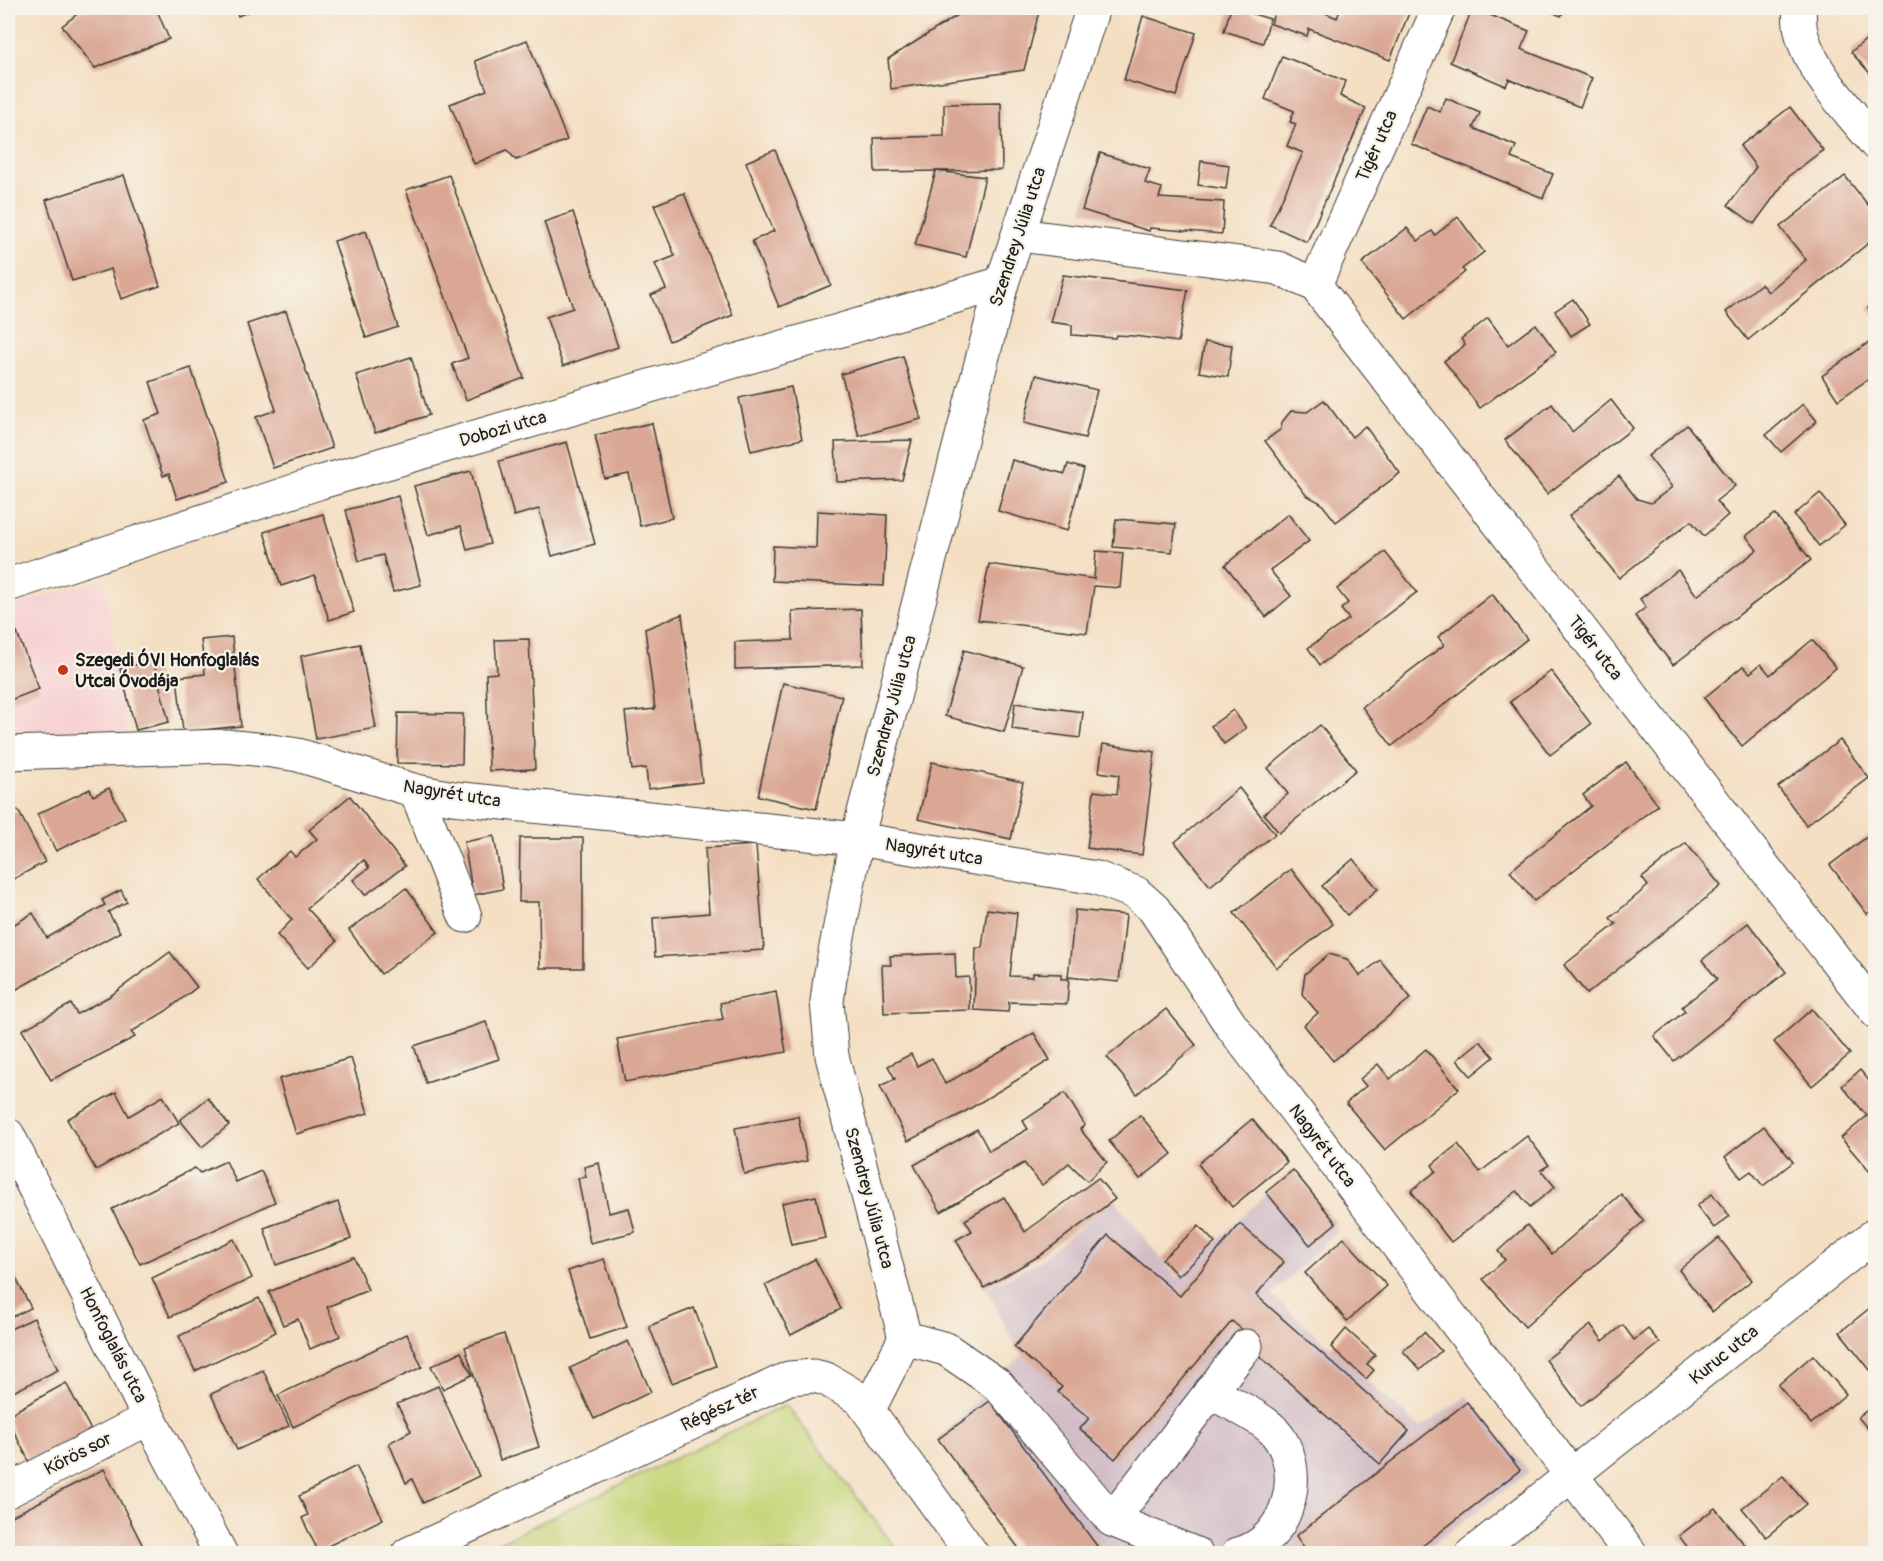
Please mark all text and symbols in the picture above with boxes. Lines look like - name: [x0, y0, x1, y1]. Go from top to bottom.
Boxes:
- street label: Tigér utca: [1351, 107, 1403, 185]
- street label: Szendrey Júlia utca: [985, 164, 1051, 310]
- street label: Dobozi utca: [457, 406, 549, 452]
- street label: Tigér utca: [1563, 611, 1627, 685]
- street label: Szendrey Júlia utca: [862, 633, 922, 779]
- place label: Szegedi ÓVI Honfoglalás Utcai Óvodája: [75, 648, 260, 693]
- marker: Szegedi ÓVI Honfoglalás Utcai Óvodája: [56, 663, 70, 677]
- street label: Nagyrét utca: [402, 775, 502, 813]
- street label: Nagyrét utca: [884, 833, 984, 871]
- street label: Nagyrét utca: [1283, 1100, 1361, 1192]
- street label: Szendrey Júlia utca: [839, 1125, 899, 1271]
- street label: Honfoglalás utca: [74, 1283, 152, 1407]
- street label: Kuruc utca: [1685, 1320, 1763, 1390]
- street label: Régész tér: [677, 1381, 763, 1437]
- street label: Kőrös sor: [40, 1427, 116, 1481]

